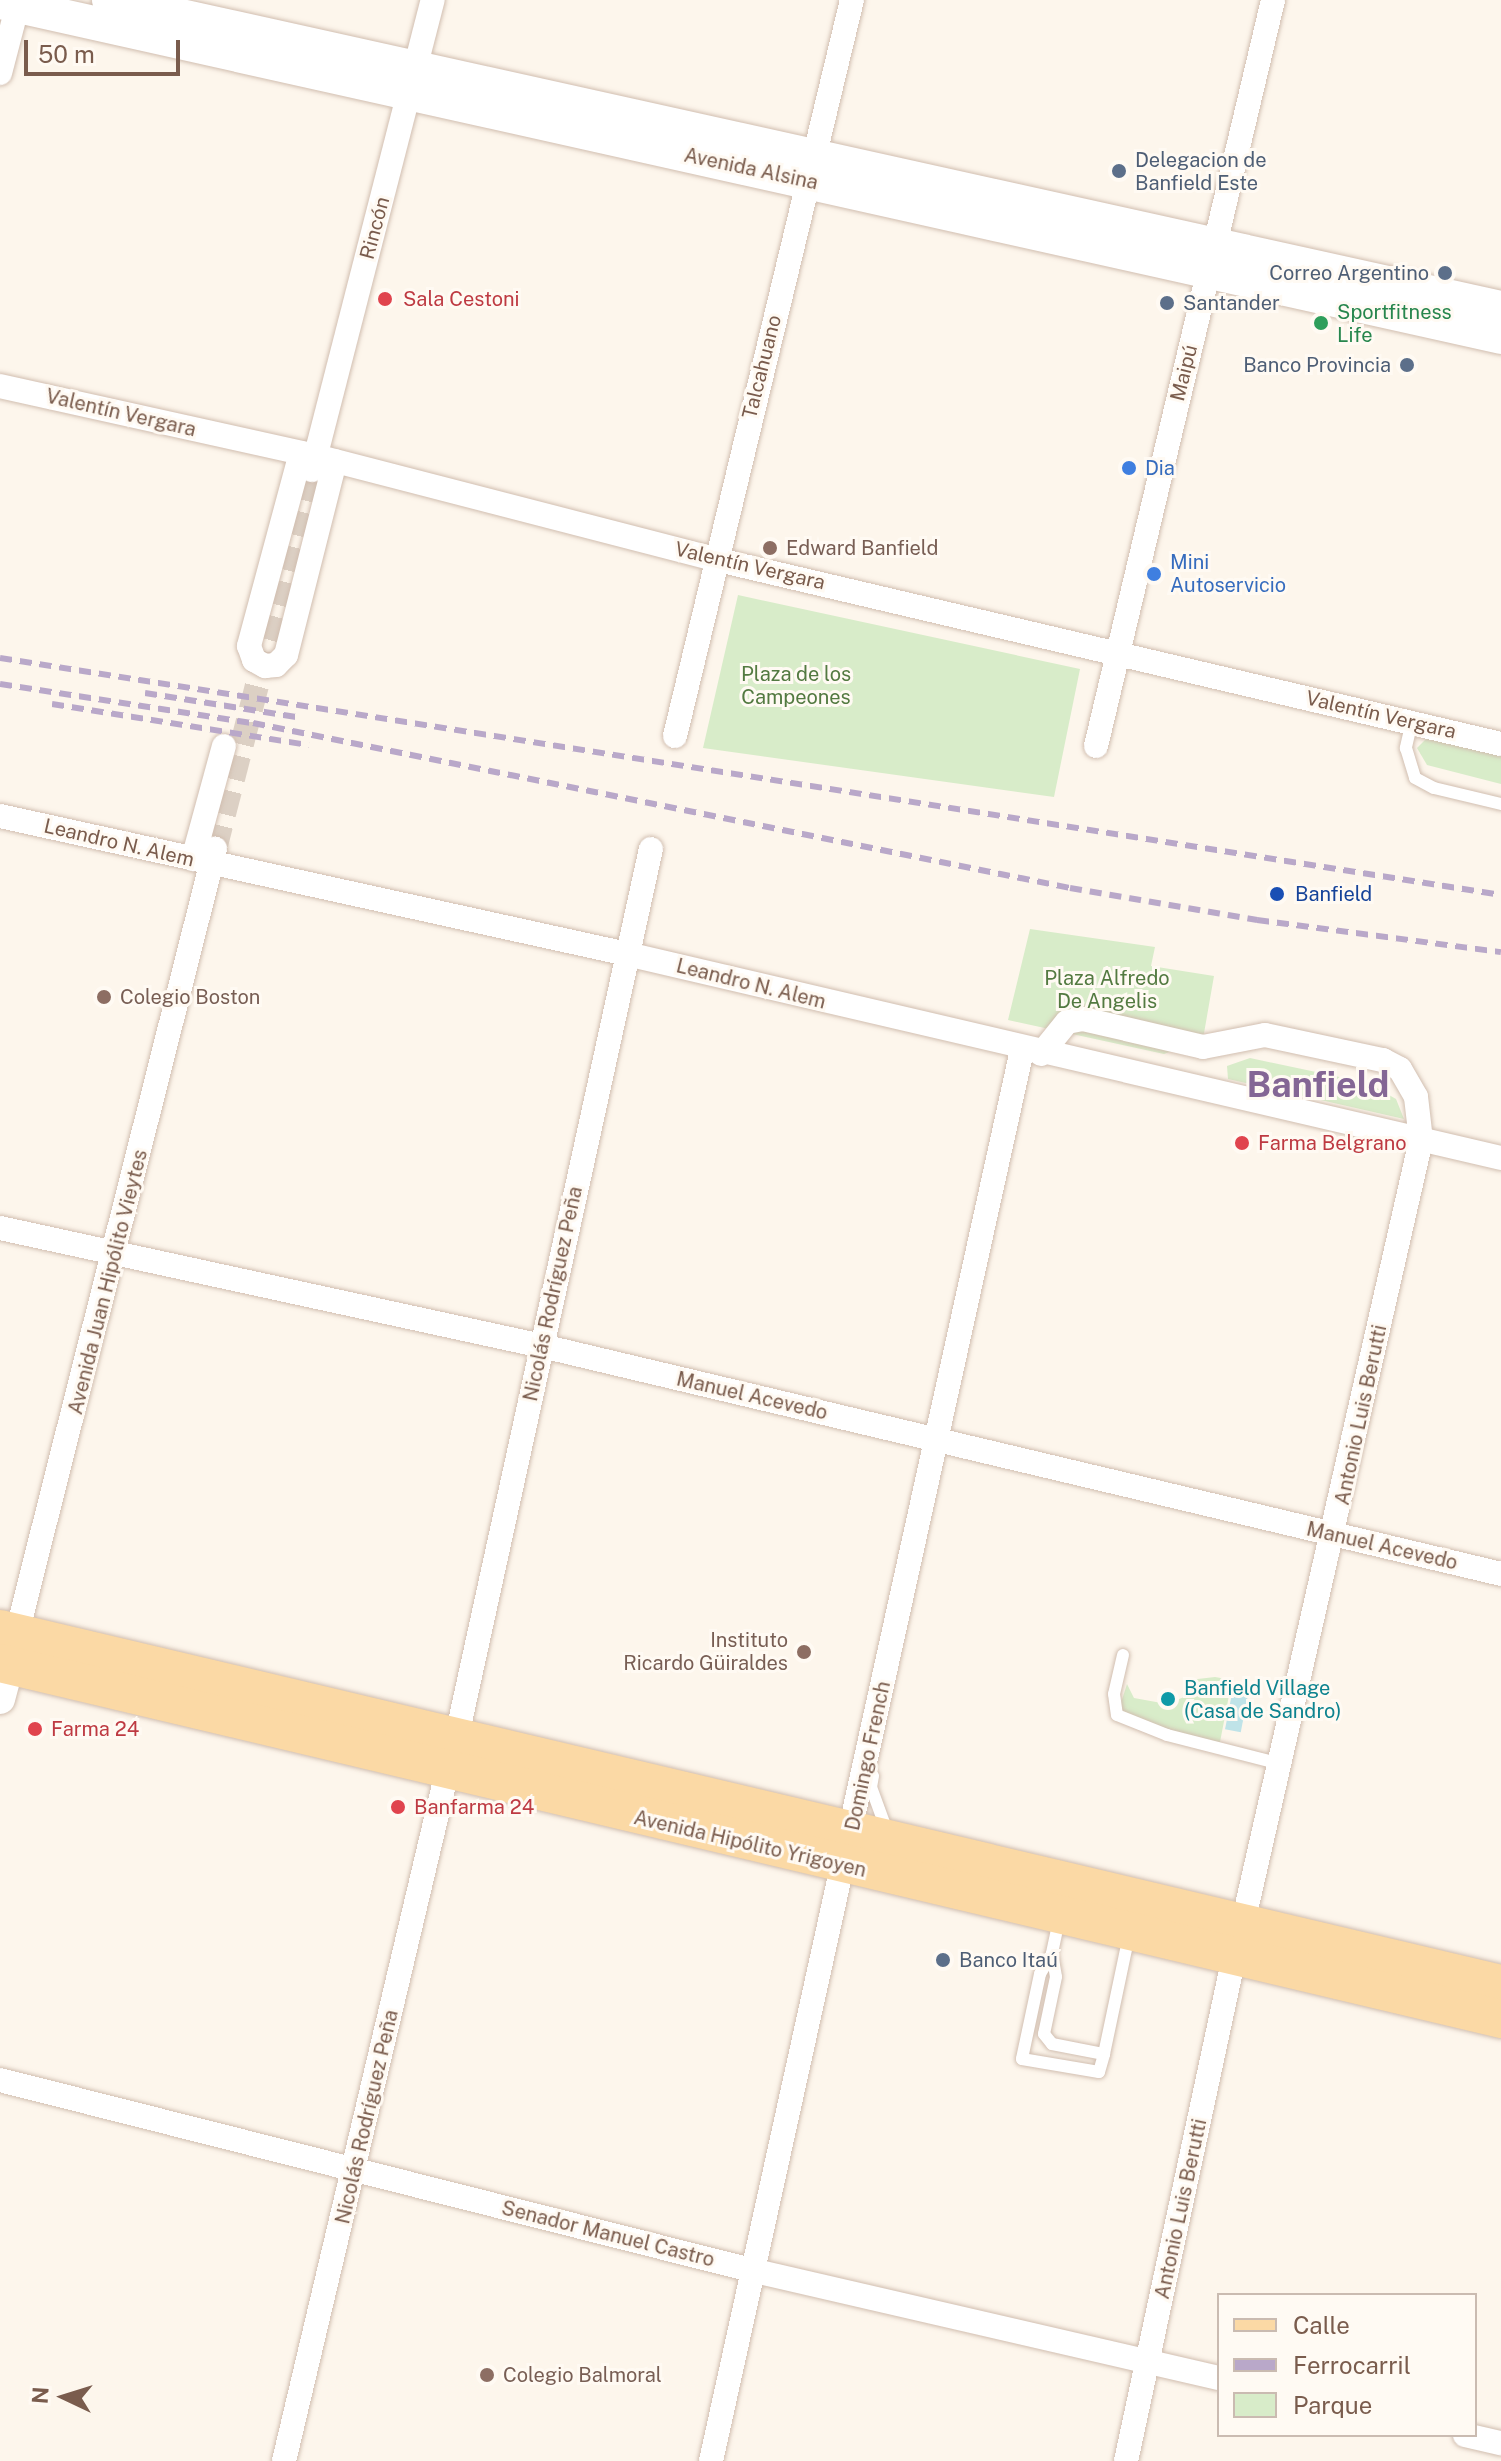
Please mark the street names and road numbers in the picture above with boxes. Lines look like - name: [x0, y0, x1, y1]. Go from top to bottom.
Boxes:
- street label: Avenida Alsina: [682, 143, 820, 195]
- street label: Rincón: [355, 194, 395, 262]
- street label: Talcahuano: [738, 313, 786, 421]
- street label: Maipú: [1165, 342, 1203, 404]
- street label: Valentín Vergara: [43, 384, 199, 442]
- street label: Valentín Vergara: [672, 537, 828, 595]
- street label: Valentín Vergara: [1303, 686, 1459, 744]
- street label: Leandro N. Alem: [41, 814, 197, 872]
- street label: Leandro N. Alem: [674, 954, 828, 1014]
- street label: Avenida Juan Hipólito Vieytes: [63, 1147, 153, 1417]
- street label: Nicolás Rodríguez Peña: [518, 1184, 588, 1404]
- street label: Antonio Luis Berutti: [1330, 1323, 1392, 1507]
- street label: Manuel Acevedo: [674, 1367, 830, 1425]
- street label: Manuel Acevedo: [1304, 1517, 1460, 1575]
- street label: Domingo French: [840, 1679, 896, 1833]
- street label: Avenida Hipólito Yrigoyen: [631, 1806, 869, 1882]
- street label: Nicolás Rodríguez Peña: [331, 2008, 403, 2226]
- street label: Antonio Luis Berutti: [1150, 2117, 1212, 2301]
- street label: Senador Manuel Castro: [499, 2196, 717, 2272]

